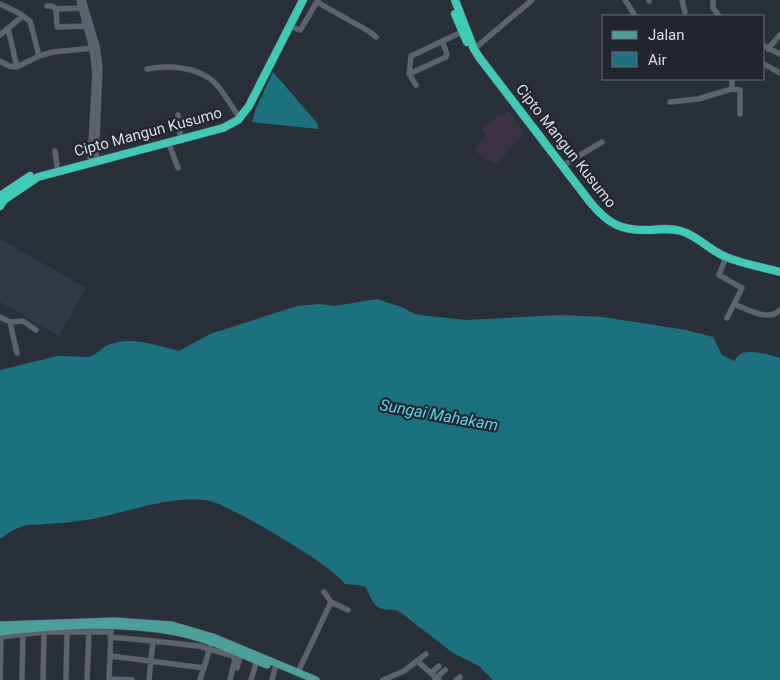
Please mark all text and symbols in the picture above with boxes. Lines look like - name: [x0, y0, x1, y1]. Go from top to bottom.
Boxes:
- legend: [602, 15, 765, 80]
- text: Jalan: [648, 26, 685, 44]
- text: Air: [648, 51, 667, 69]
- street label: Cipto Mangun Kusumo: [512, 80, 620, 212]
- street label: Cipto Mangun Kusumo: [72, 104, 224, 160]
- water label: Sungai Mahakam: [378, 395, 500, 435]

